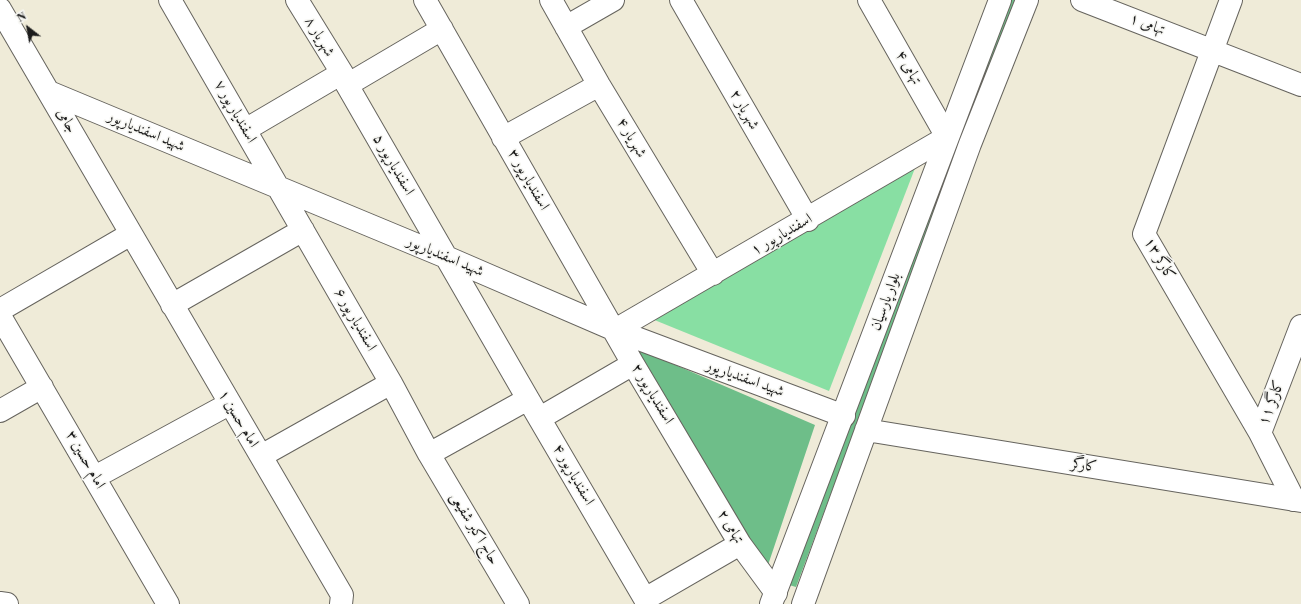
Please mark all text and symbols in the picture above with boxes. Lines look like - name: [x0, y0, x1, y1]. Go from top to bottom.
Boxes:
- north arrow: [8, 8, 48, 48]
- text: N: [14, 9, 29, 26]
- street label: تهامی ۱: [1127, 10, 1167, 40]
- street label: شهریار ۸: [300, 14, 338, 60]
- street label: تهامی ۴: [891, 48, 925, 88]
- street label: اسفندیار پور ۷: [210, 77, 260, 147]
- street label: شهریار ۲: [725, 87, 763, 133]
- street label: جامی: [52, 105, 80, 137]
- street label: شهید اسفندیارپور: [105, 108, 187, 156]
- street label: شهریار ۴: [612, 115, 650, 161]
- street label: اسفندیارپور ۵: [368, 131, 418, 199]
- street label: اسفندیارپور ۳: [503, 146, 553, 214]
- street label: اسفندیارپور ۱: [748, 210, 816, 260]
- street label: شهید اسفندیارپور: [404, 233, 486, 281]
- street label: کارگر ۱۳: [1140, 234, 1178, 284]
- street label: بلوار پارسیان: [867, 271, 905, 333]
- street label: اسفندیار پور ۶: [330, 285, 380, 355]
- street label: شهید اسفندیارپور: [704, 357, 786, 401]
- street label: اسفندیارپور ۲: [627, 360, 677, 428]
- street label: کارگر ۱۱: [1255, 378, 1289, 428]
- street label: امام حسین ۱: [214, 387, 262, 451]
- street label: امام حسین ۳: [61, 428, 109, 492]
- street label: اسفندیارپور ۴: [548, 441, 598, 509]
- street label: کارگر: [1070, 455, 1098, 477]
- street label: حاج اکبر شفیعی: [445, 490, 503, 568]
- street label: تهامی ۲: [713, 507, 747, 547]

